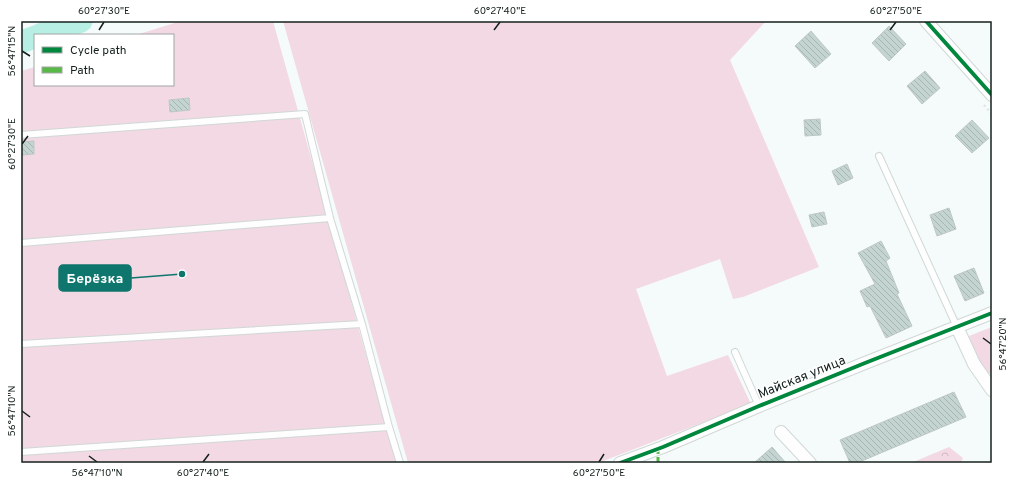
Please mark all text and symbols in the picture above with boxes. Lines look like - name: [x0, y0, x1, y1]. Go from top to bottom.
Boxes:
- text: 60°27'30"E: [78, 5, 130, 18]
- text: 60°27'40"E: [474, 5, 526, 18]
- text: 60°27'50"E: [870, 5, 922, 18]
- text: 56°47'15"N: [6, 26, 19, 76]
- legend: [34, 34, 174, 86]
- text: Cycle path: [70, 43, 127, 59]
- text: Path: [70, 63, 95, 79]
- text: 60°27'30"E: [6, 118, 19, 170]
- callout: Берёзка: [59, 265, 131, 291]
- text: Берёзка: [67, 271, 123, 288]
- text: 56°47'20"N: [997, 317, 1010, 371]
- street label: Майская улица: [756, 353, 848, 403]
- text: 56°47'10"N: [6, 385, 19, 437]
- text: 56°47'10"N: [71, 467, 123, 480]
- text: 60°27'40"E: [177, 467, 229, 480]
- text: 60°27'50"E: [573, 467, 625, 480]

